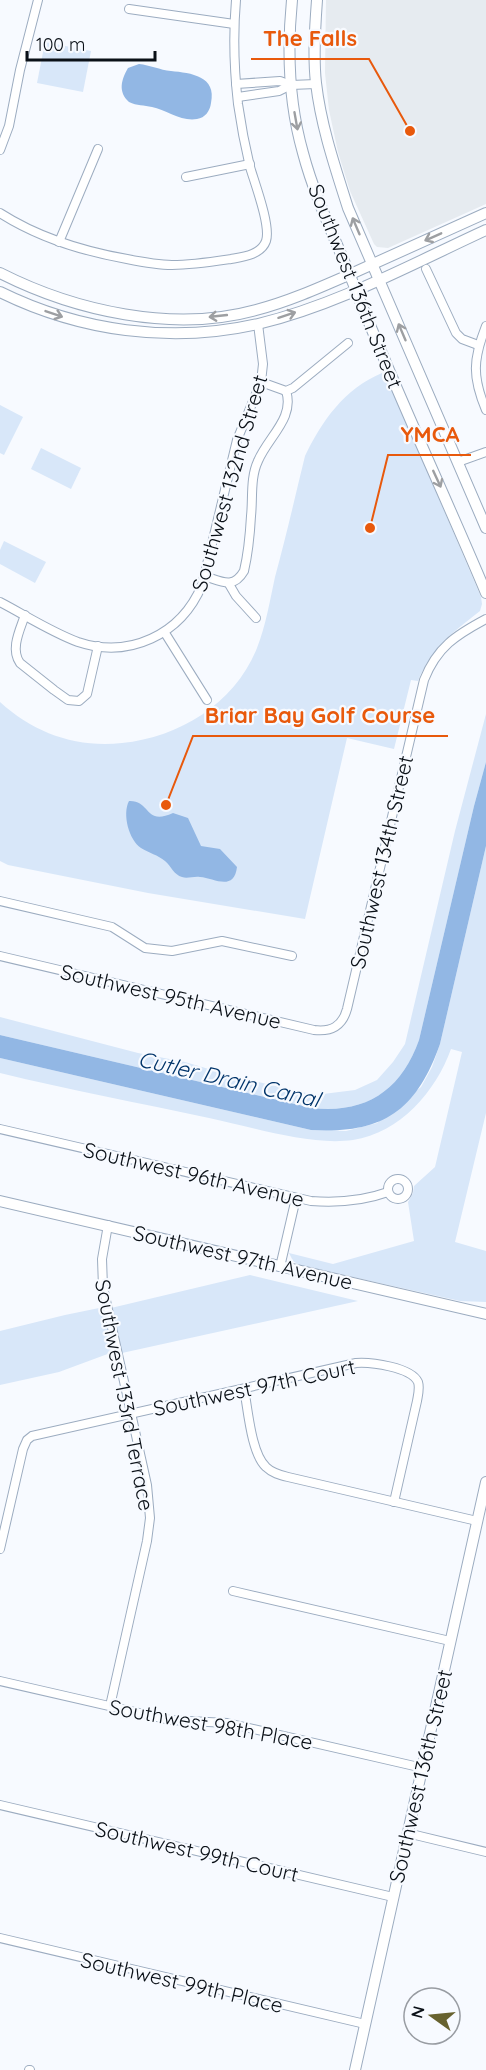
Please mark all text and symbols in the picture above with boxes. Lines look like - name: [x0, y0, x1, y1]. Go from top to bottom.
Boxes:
- callout: The Falls: [251, 19, 369, 59]
- scale bar: [27, 24, 154, 62]
- text: The Falls: [263, 24, 357, 52]
- text: 100 m: [36, 33, 85, 56]
- one-way arrow: [291, 111, 302, 130]
- street label: Southwest 136th Street: [303, 180, 409, 392]
- one-way arrow: [350, 217, 361, 236]
- one-way arrow: [424, 231, 442, 243]
- one-way arrow: [44, 309, 63, 320]
- one-way arrow: [277, 309, 296, 320]
- one-way arrow: [209, 311, 229, 322]
- one-way arrow: [396, 323, 407, 342]
- street label: Southwest 132nd Street: [186, 372, 272, 594]
- callout: YMCA: [388, 415, 471, 455]
- text: YMCA: [401, 420, 459, 448]
- one-way arrow: [431, 470, 443, 488]
- callout: Briar Bay Golf Course: [193, 696, 448, 736]
- text: Briar Bay Golf Course: [205, 701, 435, 729]
- street label: Southwest 134th Street: [344, 753, 418, 971]
- street label: Southwest 95th Avenue: [58, 958, 284, 1034]
- water label: Cutler Drain Canal: [135, 1044, 325, 1114]
- street label: Southwest 96th Avenue: [81, 1136, 307, 1212]
- street label: Southwest 97th Avenue: [131, 1219, 355, 1295]
- street label: Southwest 133rd Terrace: [90, 1277, 160, 1513]
- street label: Southwest 97th Court: [151, 1353, 357, 1421]
- street label: Southwest 136th Street: [383, 1667, 457, 1885]
- street label: Southwest 98th Place: [107, 1693, 315, 1755]
- street label: Southwest 99th Court: [93, 1815, 301, 1887]
- street label: Southwest 99th Place: [78, 1946, 286, 2018]
- north arrow: [402, 1986, 462, 2046]
- text: N: [406, 2004, 429, 2020]

